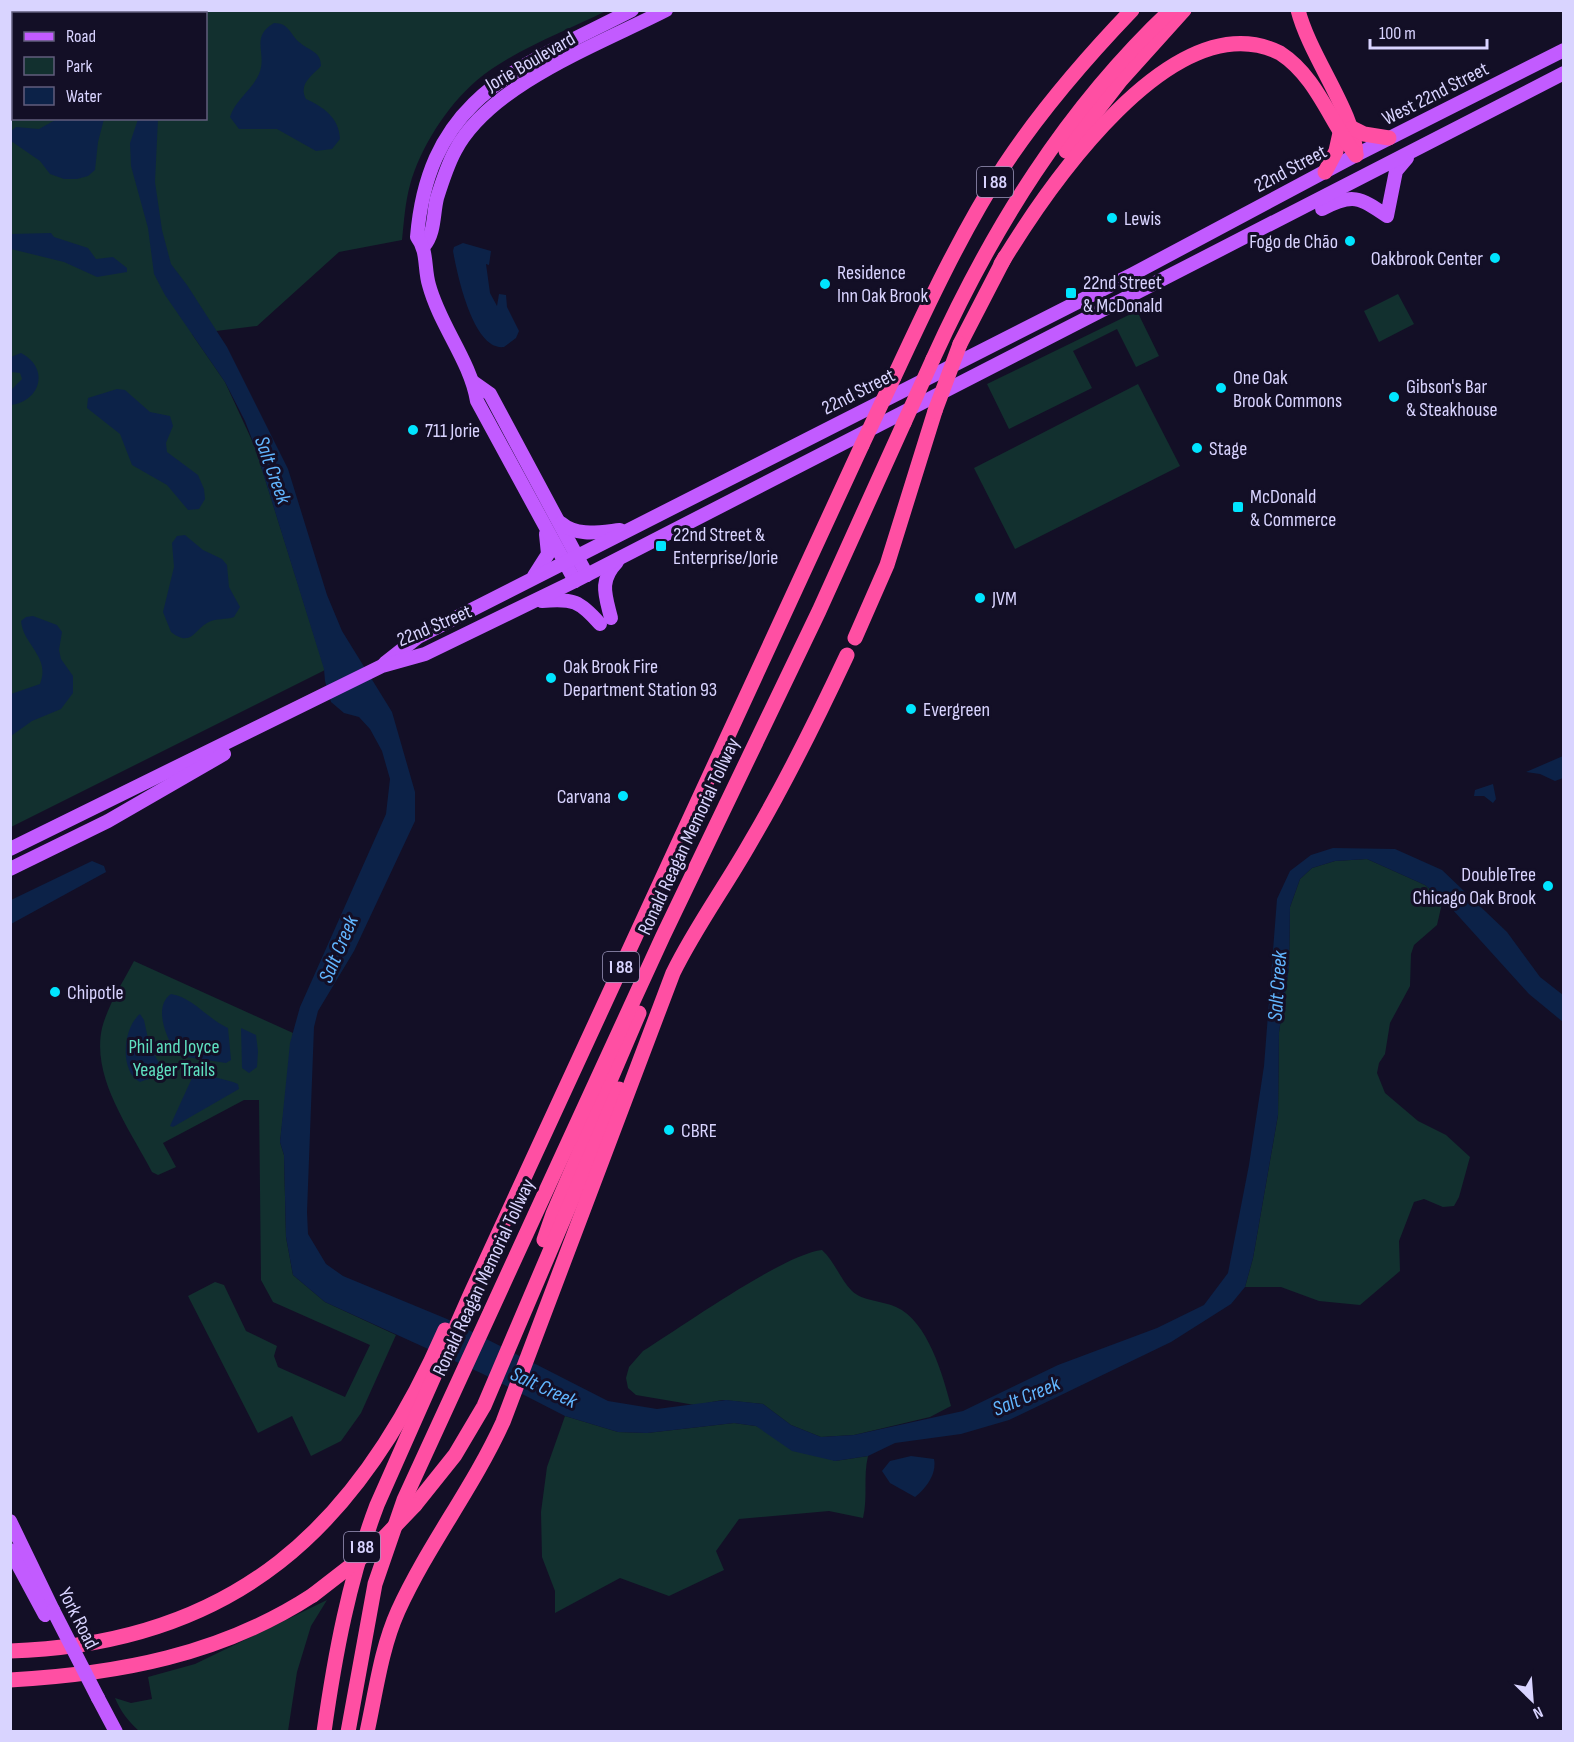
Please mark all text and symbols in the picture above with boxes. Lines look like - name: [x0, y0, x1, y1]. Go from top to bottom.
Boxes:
- legend: [12, 12, 207, 120]
- scale bar: [1370, 12, 1487, 50]
- text: 100 m: [1379, 23, 1416, 44]
- text: Road: [66, 26, 96, 47]
- street label: Jorie Boulevard: [481, 27, 579, 98]
- text: Park: [66, 56, 92, 77]
- street label: West 22nd Street: [1378, 57, 1493, 131]
- text: Water: [66, 86, 102, 107]
- street label: 22nd Street: [1250, 140, 1331, 198]
- road number: I 88: [977, 167, 1013, 197]
- place label: Lewis: [1124, 207, 1161, 231]
- marker: Lewis: [1105, 211, 1119, 225]
- place label: Fogo de Chão: [1249, 230, 1338, 254]
- marker: Fogo de Chão: [1343, 234, 1357, 248]
- place label: Oakbrook Center: [1371, 247, 1483, 271]
- marker: Oakbrook Center: [1488, 251, 1502, 265]
- place label: Residence Inn Oak Brook: [837, 261, 928, 308]
- place label: 22nd Street & McDonald: [1083, 271, 1163, 318]
- marker: Residence Inn Oak Brook: [818, 277, 832, 291]
- marker: 22nd Street & McDonald: [1064, 286, 1078, 300]
- street label: 22nd Street: [818, 363, 899, 420]
- place label: One Oak Brook Commons: [1233, 366, 1342, 413]
- place label: Gibson's Bar & Steakhouse: [1406, 375, 1498, 422]
- marker: One Oak Brook Commons: [1214, 381, 1228, 395]
- marker: Gibson's Bar & Steakhouse: [1387, 390, 1401, 404]
- place label: 711 Jorie: [425, 419, 480, 443]
- marker: 711 Jorie: [406, 423, 420, 437]
- water label: Salt Creek: [249, 433, 297, 509]
- place label: Stage: [1209, 437, 1247, 461]
- marker: Stage: [1190, 441, 1204, 455]
- place label: McDonald & Commerce: [1250, 485, 1336, 532]
- marker: McDonald & Commerce: [1231, 500, 1245, 514]
- place label: 22nd Street & Enterprise/Jorie: [673, 523, 778, 570]
- marker: 22nd Street & Enterprise/Jorie: [654, 539, 668, 553]
- place label: JVM: [991, 587, 1017, 611]
- marker: JVM: [973, 591, 987, 605]
- street label: 22nd Street: [393, 599, 475, 652]
- place label: Oak Brook Fire Department Station 93: [563, 655, 717, 702]
- marker: Oak Brook Fire Department Station 93: [544, 671, 558, 685]
- place label: Evergreen: [923, 698, 990, 722]
- marker: Evergreen: [904, 702, 918, 716]
- street label: Ronald Reagan Memorial Tollway: [633, 734, 745, 939]
- place label: Carvana: [557, 785, 611, 809]
- marker: Carvana: [616, 789, 630, 803]
- place label: DoubleTree Chicago Oak Brook: [1412, 863, 1536, 910]
- marker: DoubleTree Chicago Oak Brook: [1541, 879, 1555, 893]
- water label: Salt Creek: [313, 911, 364, 986]
- water label: Salt Creek: [1263, 949, 1293, 1022]
- road number: I 88: [603, 952, 639, 982]
- place label: Chipotle: [67, 981, 123, 1005]
- marker: Chipotle: [48, 985, 62, 999]
- park label: Phil and Joyce Yeager Trails: [128, 1035, 220, 1082]
- place label: CBRE: [681, 1119, 717, 1143]
- marker: CBRE: [662, 1123, 676, 1137]
- street label: Ronald Reagan Memorial Tollway: [428, 1175, 540, 1380]
- water label: Salt Creek: [507, 1361, 582, 1414]
- water label: Salt Creek: [989, 1371, 1065, 1422]
- road number: I 88: [344, 1532, 380, 1562]
- street label: York Road: [53, 1584, 104, 1653]
- north arrow: [1502, 1670, 1562, 1730]
- text: N: [1530, 1702, 1546, 1723]

